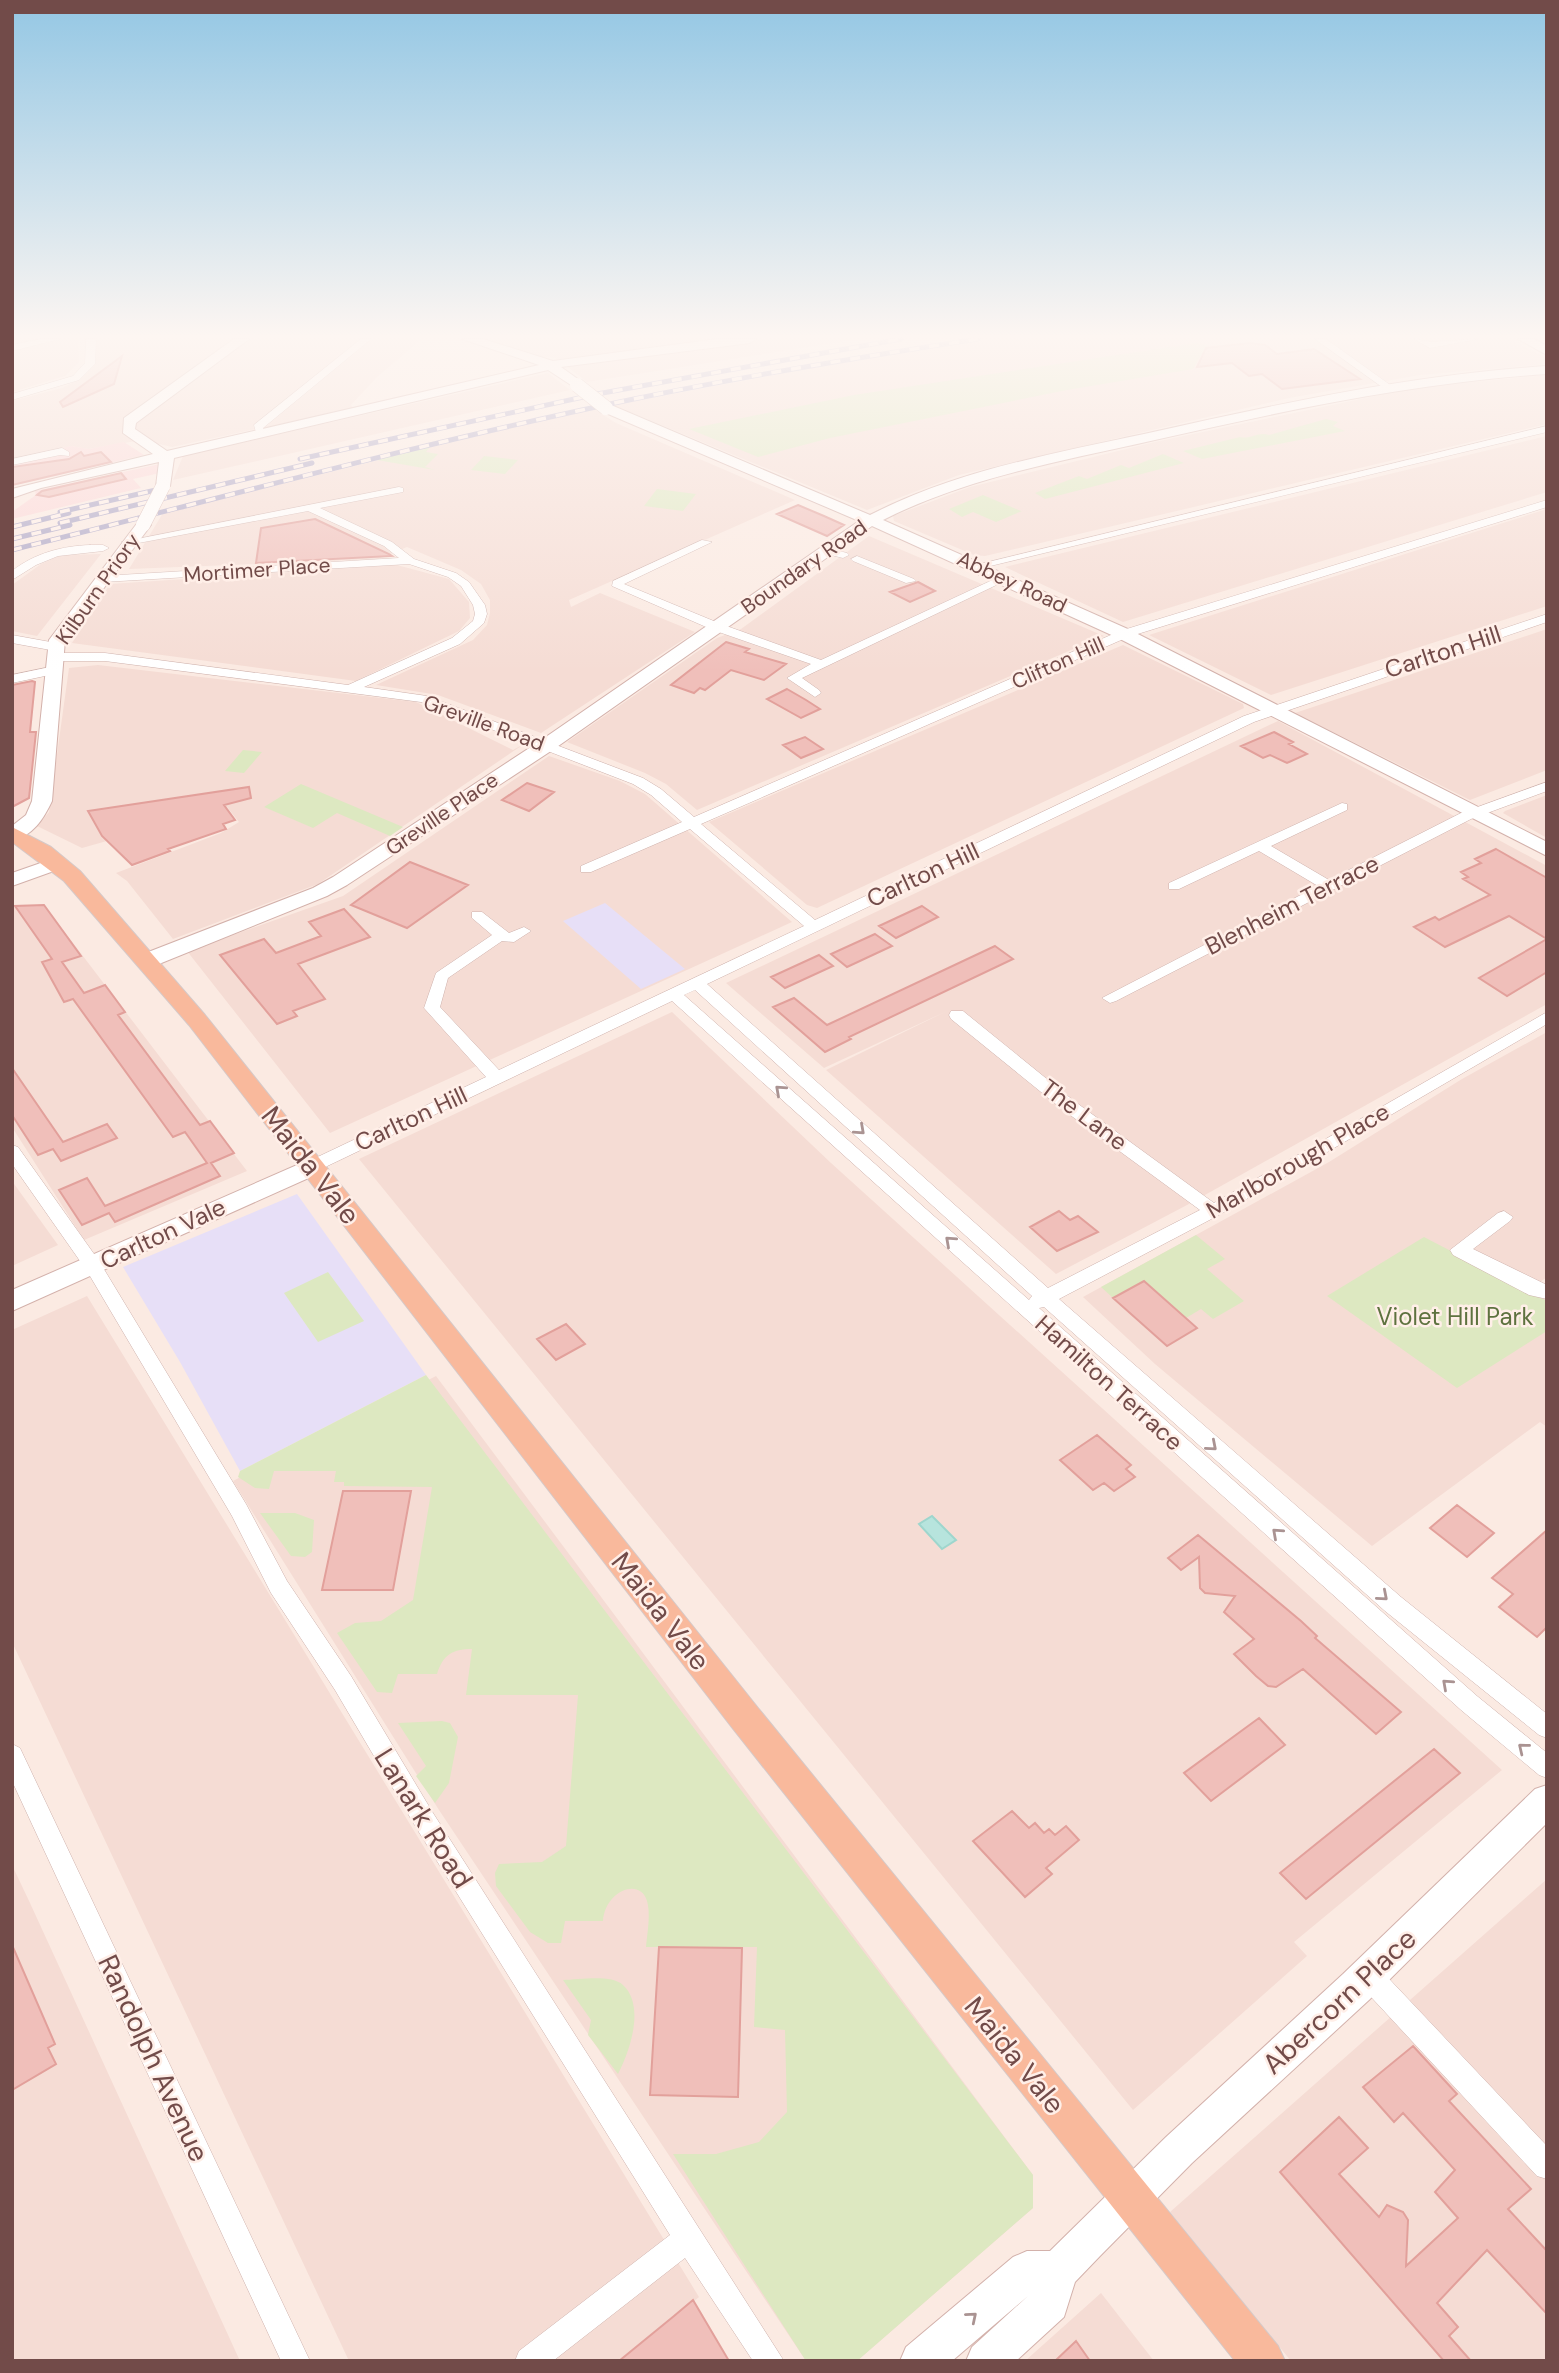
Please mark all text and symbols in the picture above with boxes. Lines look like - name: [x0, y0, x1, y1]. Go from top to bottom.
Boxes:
- street label: Boundary Road: [735, 513, 873, 621]
- street label: Kilburn Priory: [49, 528, 147, 650]
- street label: Abbey Road: [953, 544, 1071, 620]
- street label: Mortimer Place: [183, 551, 332, 589]
- street label: Carlton Hill: [1381, 618, 1505, 685]
- street label: Clifton Hill: [1007, 630, 1109, 696]
- street label: Greville Road: [420, 688, 548, 758]
- street label: Greville Place: [380, 766, 504, 862]
- street label: Carlton Hill: [862, 835, 984, 914]
- street label: Blenheim Terrace: [1200, 847, 1384, 962]
- street label: The Lane: [1035, 1072, 1134, 1157]
- street label: Carlton Hill: [350, 1079, 472, 1158]
- one-way arrow: [775, 1086, 788, 1098]
- street label: Marlborough Place: [1201, 1096, 1395, 1226]
- street label: Maida Vale: [253, 1099, 368, 1232]
- one-way arrow: [852, 1122, 865, 1134]
- street label: Carlton Vale: [95, 1191, 230, 1276]
- one-way arrow: [945, 1237, 958, 1249]
- park label: Violet Hill Park: [1376, 1301, 1534, 1332]
- street label: Hamilton Terrace: [1029, 1308, 1190, 1457]
- one-way arrow: [1204, 1438, 1217, 1450]
- one-way arrow: [1272, 1529, 1285, 1541]
- street label: Maida Vale: [603, 1545, 718, 1678]
- one-way arrow: [1375, 1588, 1388, 1600]
- one-way arrow: [1443, 1680, 1456, 1692]
- street label: Lanark Road: [366, 1741, 481, 1895]
- one-way arrow: [1518, 1744, 1531, 1756]
- street label: Abercorn Place: [1254, 1920, 1424, 2082]
- street label: Randolph Avenue: [89, 1949, 218, 2168]
- street label: Maida Vale: [956, 1989, 1073, 2121]
- one-way arrow: [964, 2313, 977, 2325]

